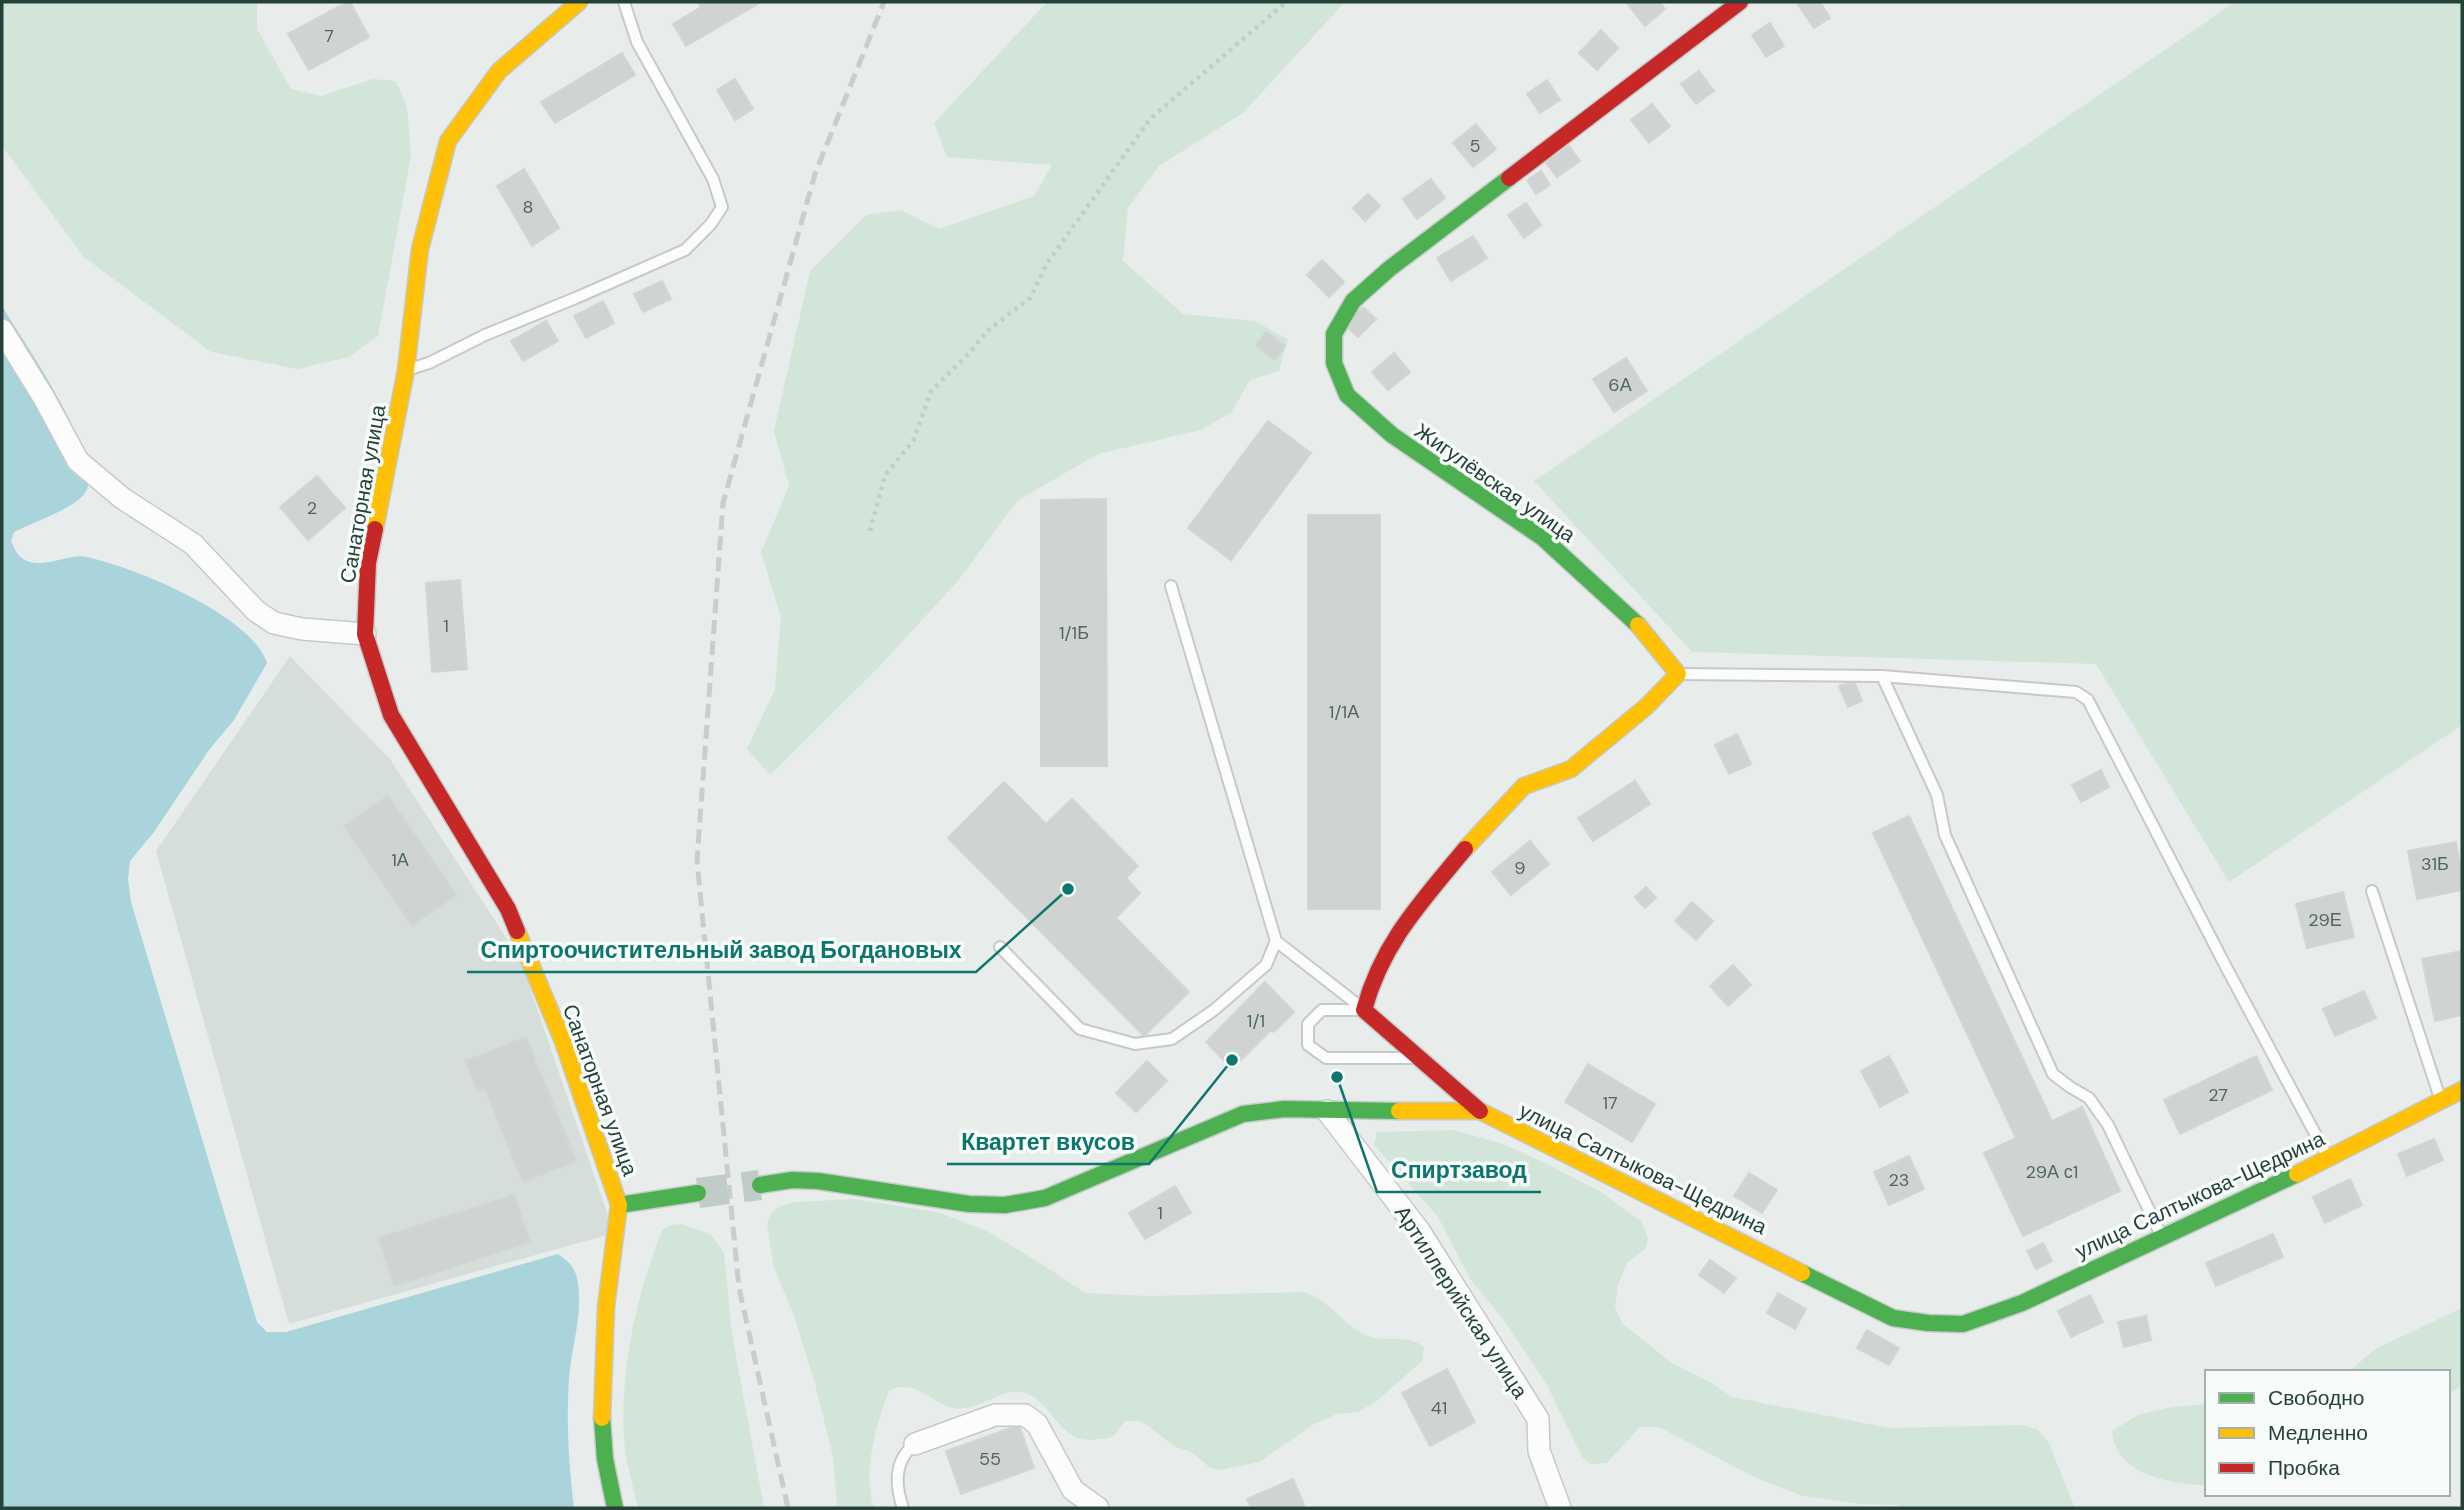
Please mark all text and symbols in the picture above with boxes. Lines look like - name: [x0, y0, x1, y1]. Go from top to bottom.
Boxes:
- house number: 7: [324, 24, 334, 48]
- house number: 5: [1470, 134, 1480, 158]
- house number: 8: [523, 195, 533, 219]
- house number: 6А: [1608, 373, 1632, 397]
- street label: Санаторная улица: [334, 402, 393, 585]
- street label: Жигулёвская улица: [1409, 417, 1581, 549]
- house number: 2: [307, 496, 317, 520]
- house number: 1: [443, 614, 449, 638]
- house number: 1/1Б: [1059, 621, 1089, 645]
- house number: 1/1А: [1329, 700, 1359, 724]
- house number: 1А: [391, 848, 409, 872]
- house number: 31Б: [2421, 852, 2449, 876]
- house number: 9: [1514, 856, 1526, 880]
- house number: 29Е: [2308, 908, 2342, 932]
- callout: Спиртоочистительный завод Богдановых: [467, 928, 976, 972]
- text: Спиртоочистительный завод Богдановых: [480, 935, 962, 965]
- street label: Санаторная улица: [556, 1000, 644, 1180]
- house number: 1/1: [1247, 1009, 1265, 1033]
- house number: 27: [2208, 1083, 2228, 1107]
- house number: 17: [1602, 1091, 1618, 1115]
- street label: улица Салтыкова-Щедрина: [1515, 1097, 1772, 1241]
- callout: Квартет вкусов: [947, 1120, 1149, 1164]
- street label: улица Салтыкова-Щедрина: [2071, 1125, 2330, 1265]
- text: Квартет вкусов: [961, 1127, 1135, 1157]
- callout: Спиртзавод: [1377, 1148, 1541, 1192]
- text: Спиртзавод: [1391, 1155, 1527, 1185]
- house number: 29А с1: [2026, 1160, 2078, 1184]
- house number: 23: [1888, 1168, 1910, 1192]
- street label: Артиллерийская улица: [1388, 1200, 1534, 1404]
- house number: 1: [1157, 1201, 1163, 1225]
- legend: [2205, 1370, 2450, 1496]
- text: Свободно: [2268, 1384, 2365, 1412]
- house number: 41: [1431, 1396, 1447, 1420]
- text: Медленно: [2268, 1419, 2368, 1447]
- house number: 55: [979, 1447, 1001, 1471]
- text: Пробка: [2268, 1454, 2340, 1482]

